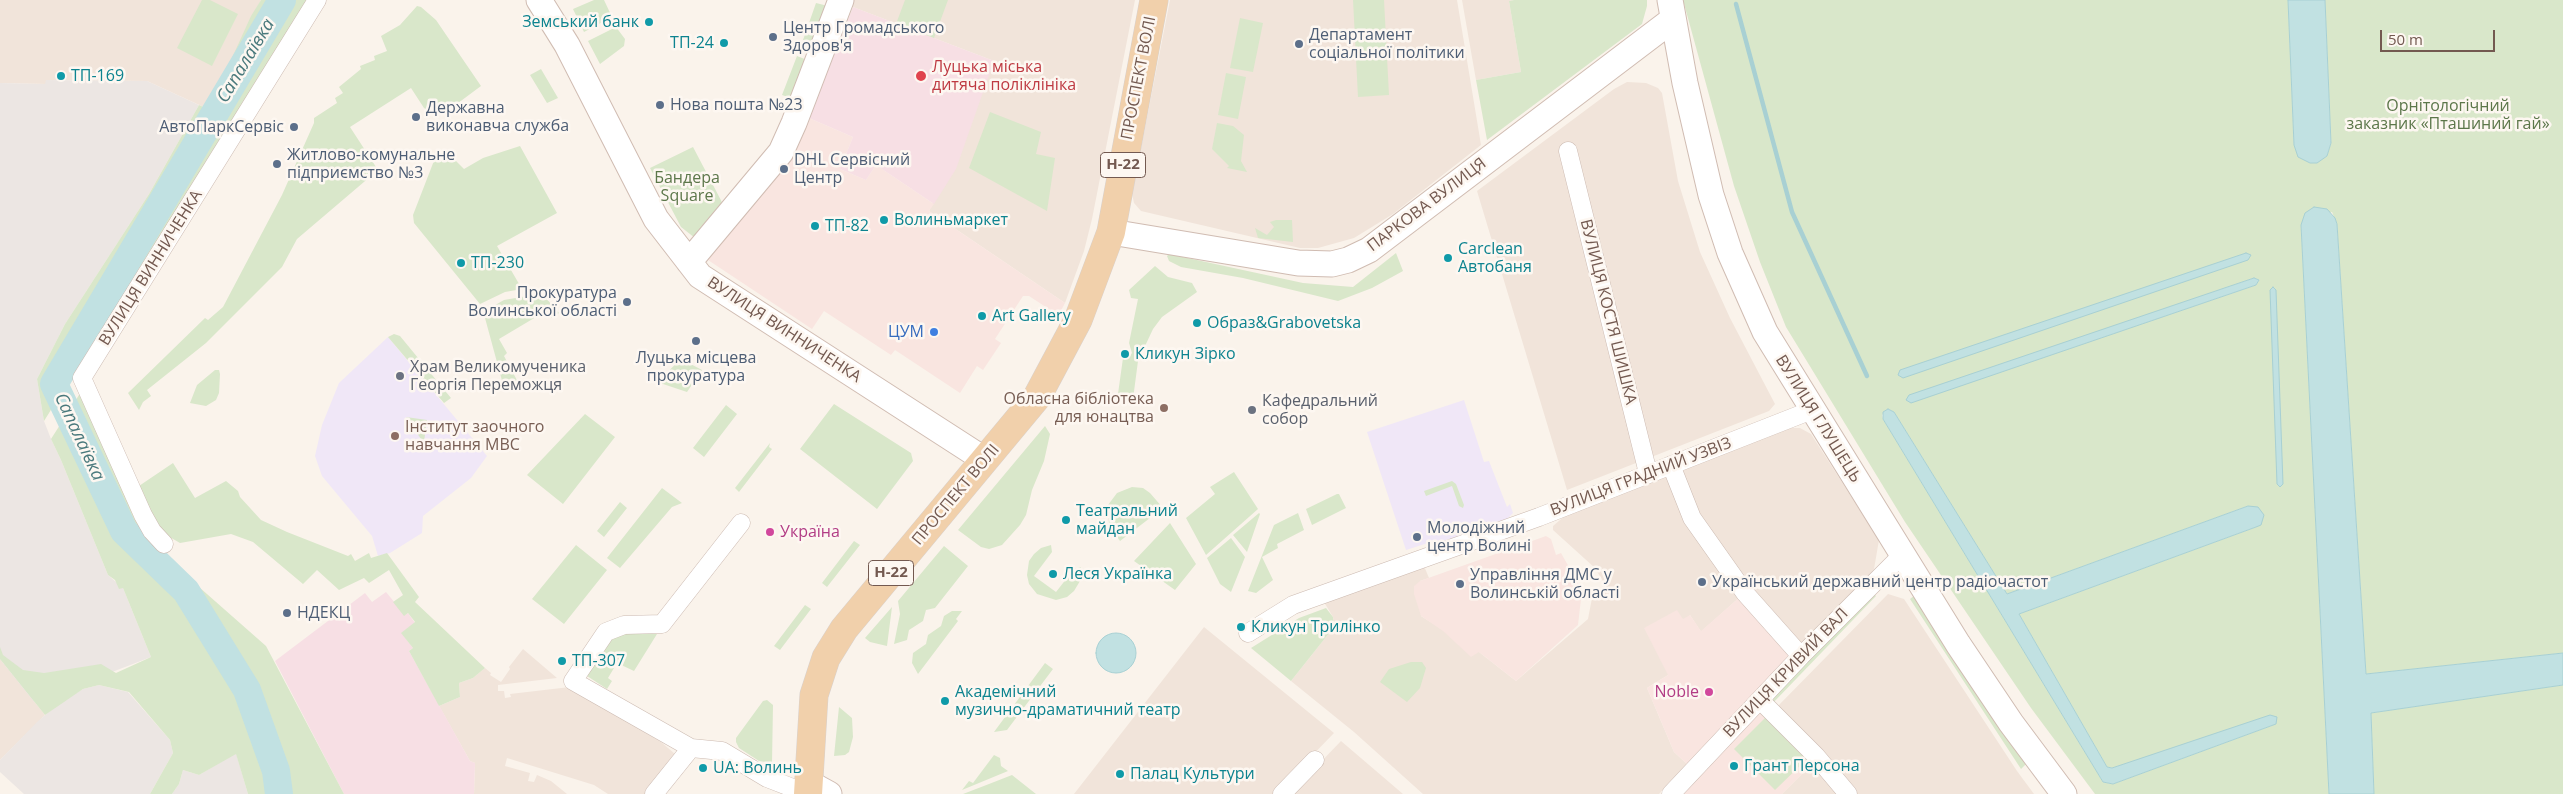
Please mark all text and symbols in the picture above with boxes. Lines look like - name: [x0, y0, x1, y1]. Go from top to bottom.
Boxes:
- place label: Земський банк: [522, 12, 639, 32]
- water label: Сапалаївка: [212, 15, 280, 107]
- street label: ПРОСПЕКТ ВОЛІ: [1118, 15, 1160, 141]
- marker: Земський банк: [643, 16, 655, 28]
- place label: Центр Громадського Здоров'я: [783, 18, 944, 56]
- scale bar: [2383, 20, 2498, 52]
- place label: Департамент соціальної політики: [1309, 25, 1465, 63]
- text: 50 m: [2388, 29, 2423, 49]
- marker: Центр Громадського Здоров'я: [767, 31, 779, 43]
- place label: ТП-24: [670, 33, 714, 53]
- marker: ТП-24: [718, 37, 730, 49]
- marker: Департамент соціальної політики: [1293, 38, 1305, 50]
- place label: Луцька міська дитяча поліклініка: [932, 57, 1076, 95]
- place label: ТП-169: [71, 66, 124, 86]
- marker: Луцька міська дитяча поліклініка: [914, 69, 928, 83]
- marker: ТП-169: [55, 70, 67, 82]
- place label: Нова пошта №23: [670, 95, 803, 115]
- park label: Орнітологічний заказник «Пташиний гай»: [2346, 96, 2550, 134]
- place label: Державна виконавча служба: [426, 98, 569, 136]
- marker: Нова пошта №23: [654, 99, 666, 111]
- marker: Державна виконавча служба: [410, 111, 422, 123]
- place label: АвтоПаркСервіс: [159, 117, 284, 137]
- marker: АвтоПаркСервіс: [288, 121, 300, 133]
- place label: Житлово-комунальне підприємство №3: [287, 145, 455, 183]
- place label: DHL Сервісний Центр: [794, 150, 910, 188]
- road number: Н-22: [1100, 152, 1146, 178]
- street label: ПАРКОВА ВУЛИЦЯ: [1364, 154, 1490, 256]
- marker: Житлово-комунальне підприємство №3: [271, 158, 283, 170]
- marker: DHL Сервісний Центр: [778, 163, 790, 175]
- park label: Бандера Square: [654, 168, 720, 206]
- street label: ВУЛИЦЯ ВИННИЧЕНКА: [95, 187, 207, 349]
- place label: Волиньмаркет: [894, 210, 1008, 230]
- marker: Волиньмаркет: [878, 214, 890, 226]
- place label: ТП-82: [825, 216, 869, 236]
- street label: ВУЛИЦЯ КОСТЯ ШИШКА: [1576, 217, 1640, 407]
- marker: ТП-82: [809, 220, 821, 232]
- place label: Carclean Автобаня: [1458, 239, 1532, 277]
- marker: Carclean Автобаня: [1442, 252, 1454, 264]
- place label: ТП-230: [471, 253, 524, 273]
- marker: ТП-230: [455, 257, 467, 269]
- street label: ВУЛИЦЯ ВИННИЧЕНКА: [703, 273, 865, 387]
- place label: Прокуратура Волинської області: [468, 283, 617, 321]
- marker: Прокуратура Волинської області: [621, 296, 633, 308]
- place label: Art Gallery: [992, 306, 1071, 326]
- marker: Art Gallery: [976, 310, 988, 322]
- place label: Образ&Grabovetska: [1207, 313, 1361, 333]
- marker: Образ&Grabovetska: [1191, 317, 1203, 329]
- place label: ЦУМ: [888, 322, 924, 342]
- marker: ЦУМ: [928, 326, 940, 338]
- marker: Луцька місцева прокуратура: [690, 335, 702, 347]
- place label: Кликун Зірко: [1135, 344, 1236, 364]
- place label: Луцька місцева прокуратура: [636, 348, 756, 386]
- marker: Кликун Зірко: [1119, 348, 1131, 360]
- street label: ВУЛИЦЯ ГЛУШЕЦЬ: [1771, 352, 1865, 486]
- place label: Храм Великомученика Георгія Переможця: [410, 357, 586, 395]
- marker: Храм Великомученика Георгія Переможця: [394, 370, 406, 382]
- place label: Обласна бібліотека для юнацтва: [1004, 389, 1154, 427]
- water label: Сапалаївка: [49, 390, 109, 484]
- place label: Кафедральний собор: [1262, 391, 1378, 429]
- marker: Обласна бібліотека для юнацтва: [1158, 402, 1170, 414]
- marker: Кафедральний собор: [1246, 404, 1258, 416]
- place label: Інститут заочного навчання МВС: [405, 417, 544, 455]
- marker: Інститут заочного навчання МВС: [389, 430, 401, 442]
- street label: ВУЛИЦЯ ГРАДНИЙ УЗВІЗ: [1548, 434, 1734, 520]
- street label: ПРОСПЕКТ ВОЛІ: [908, 441, 1004, 549]
- place label: Театральний майдан: [1076, 501, 1178, 539]
- marker: Театральний майдан: [1060, 514, 1072, 526]
- place label: Молодіжний центр Волині: [1427, 518, 1531, 556]
- place label: Україна: [780, 522, 840, 542]
- marker: Україна: [764, 526, 776, 538]
- marker: Молодіжний центр Волині: [1411, 531, 1423, 543]
- road number: Н-22: [868, 560, 914, 586]
- place label: Леся Українка: [1063, 564, 1172, 584]
- place label: Управління ДМС у Волинській області: [1470, 565, 1620, 603]
- marker: Леся Українка: [1047, 568, 1059, 580]
- place label: Український державний центр радіочастот: [1712, 572, 2048, 592]
- marker: Український державний центр радіочастот: [1696, 576, 1708, 588]
- marker: Управління ДМС у Волинській області: [1454, 578, 1466, 590]
- place label: НДЕКЦ: [297, 603, 350, 623]
- street label: ВУЛИЦЯ КРИВИЙ ВАЛ: [1719, 605, 1853, 741]
- marker: НДЕКЦ: [281, 607, 293, 619]
- place label: Кликун Трилінко: [1251, 617, 1381, 637]
- marker: Кликун Трилінко: [1235, 621, 1247, 633]
- place label: ТП-307: [572, 651, 625, 671]
- marker: ТП-307: [556, 655, 568, 667]
- place label: Академічний музично-драматичний театр: [955, 682, 1181, 720]
- place label: Noble: [1655, 682, 1699, 702]
- marker: Noble: [1703, 686, 1715, 698]
- marker: Академічний музично-драматичний театр: [939, 695, 951, 707]
- place label: Грант Персона: [1744, 756, 1860, 776]
- place label: UA: Волинь: [713, 758, 802, 778]
- marker: Грант Персона: [1728, 760, 1740, 772]
- marker: UA: Волинь: [697, 762, 709, 774]
- place label: Палац Культури: [1130, 764, 1255, 784]
- marker: Палац Культури: [1114, 768, 1126, 780]

